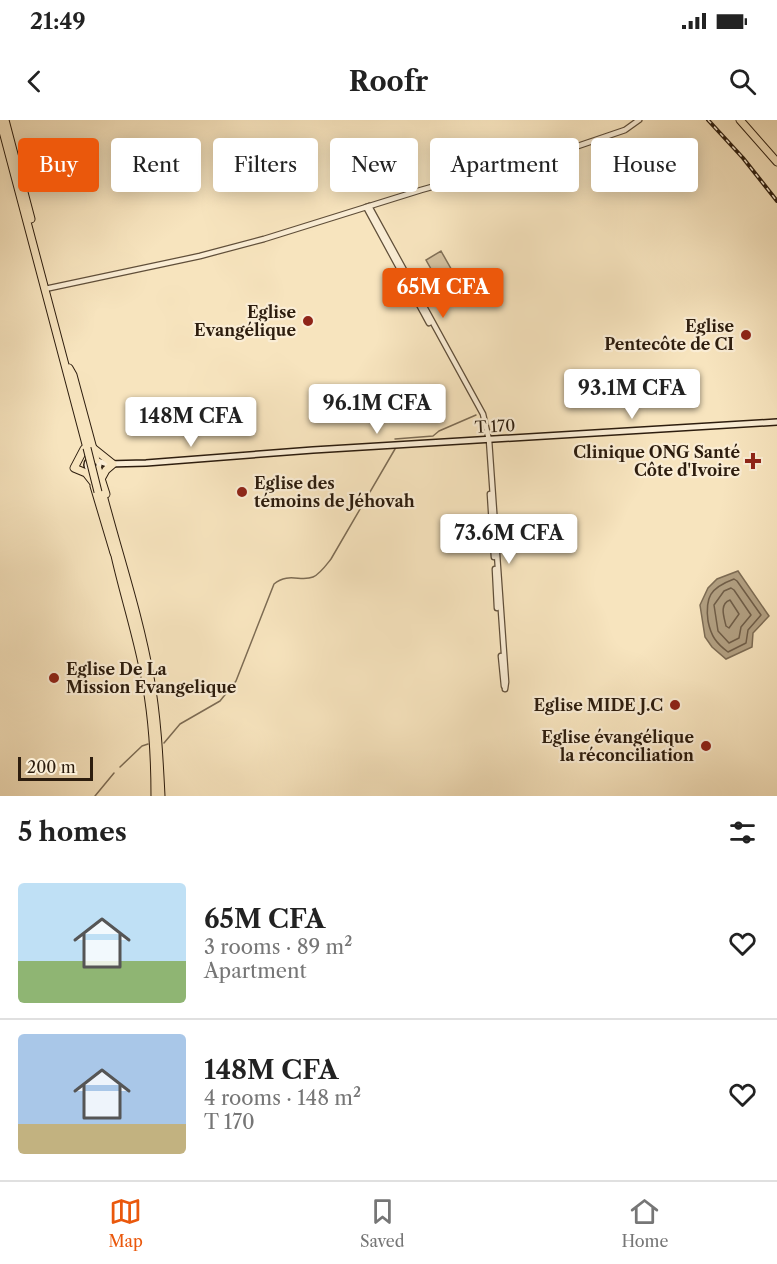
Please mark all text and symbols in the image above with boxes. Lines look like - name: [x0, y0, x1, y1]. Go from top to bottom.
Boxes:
- text: 21:49: [30, 8, 86, 35]
- icon: back: [18, 65, 51, 98]
- text: Roofr: [349, 65, 428, 98]
- icon: search: [726, 65, 759, 98]
- chip: Buy: [18, 138, 99, 192]
- chip: Rent: [111, 138, 201, 192]
- chip: Filters: [213, 138, 318, 192]
- chip: New: [330, 138, 418, 192]
- chip: Apartment: [430, 138, 579, 192]
- chip: House: [591, 138, 698, 192]
- pin: 65M CFA: [388, 268, 498, 319]
- text: 65M CFA: [396, 275, 490, 299]
- place label: Eglise Evangélique: [194, 302, 296, 340]
- marker: Eglise Evangélique: [301, 314, 315, 328]
- place label: Eglise Pentecôte de CI: [604, 316, 734, 354]
- marker: Eglise Pentecôte de CI: [739, 328, 753, 342]
- pin: 93.1M CFA: [563, 369, 701, 420]
- text: 93.1M CFA: [578, 376, 686, 400]
- pin: 96.1M CFA: [308, 384, 446, 435]
- text: 96.1M CFA: [323, 391, 431, 415]
- pin: 148M CFA: [129, 397, 253, 448]
- text: 148M CFA: [139, 404, 243, 428]
- street label: T 170: [474, 415, 516, 437]
- place label: Clinique ONG Santé Côte d'Ivoire: [573, 442, 740, 480]
- marker: Clinique ONG Santé Côte d'Ivoire: [744, 452, 762, 470]
- place label: Eglise des témoins de Jéhovah: [254, 473, 415, 511]
- marker: Eglise des témoins de Jéhovah: [235, 485, 249, 499]
- pin: 73.6M CFA: [440, 514, 578, 565]
- text: 73.6M CFA: [454, 521, 564, 545]
- place label: Eglise De La Mission Evangelique: [66, 659, 237, 697]
- marker: Eglise De La Mission Evangelique: [47, 671, 61, 685]
- place label: Eglise MIDE J.C: [534, 695, 663, 715]
- marker: Eglise MIDE J.C: [668, 698, 682, 712]
- place label: Eglise évangélique la réconciliation: [541, 727, 694, 765]
- marker: Eglise évangélique la réconciliation: [699, 739, 713, 753]
- scale bar: [18, 754, 93, 782]
- text: 200 m: [27, 757, 76, 777]
- text: 5 homes: [18, 816, 127, 848]
- icon: filters: [726, 816, 759, 849]
- text: 65M CFA: [204, 903, 325, 935]
- icon: home: [66, 907, 138, 979]
- icon: heart: [726, 927, 759, 960]
- text: 3 rooms · 89 m²: [204, 935, 352, 959]
- text: Apartment: [204, 959, 307, 983]
- text: 148M CFA: [204, 1054, 338, 1086]
- icon: home: [66, 1058, 138, 1130]
- icon: heart: [726, 1078, 759, 1111]
- text: 4 rooms · 148 m²: [204, 1086, 361, 1110]
- text: T 170: [204, 1110, 255, 1134]
- tab: Map: [109, 1195, 143, 1251]
- tab: Saved: [360, 1195, 404, 1251]
- tab: Home: [621, 1195, 668, 1251]

